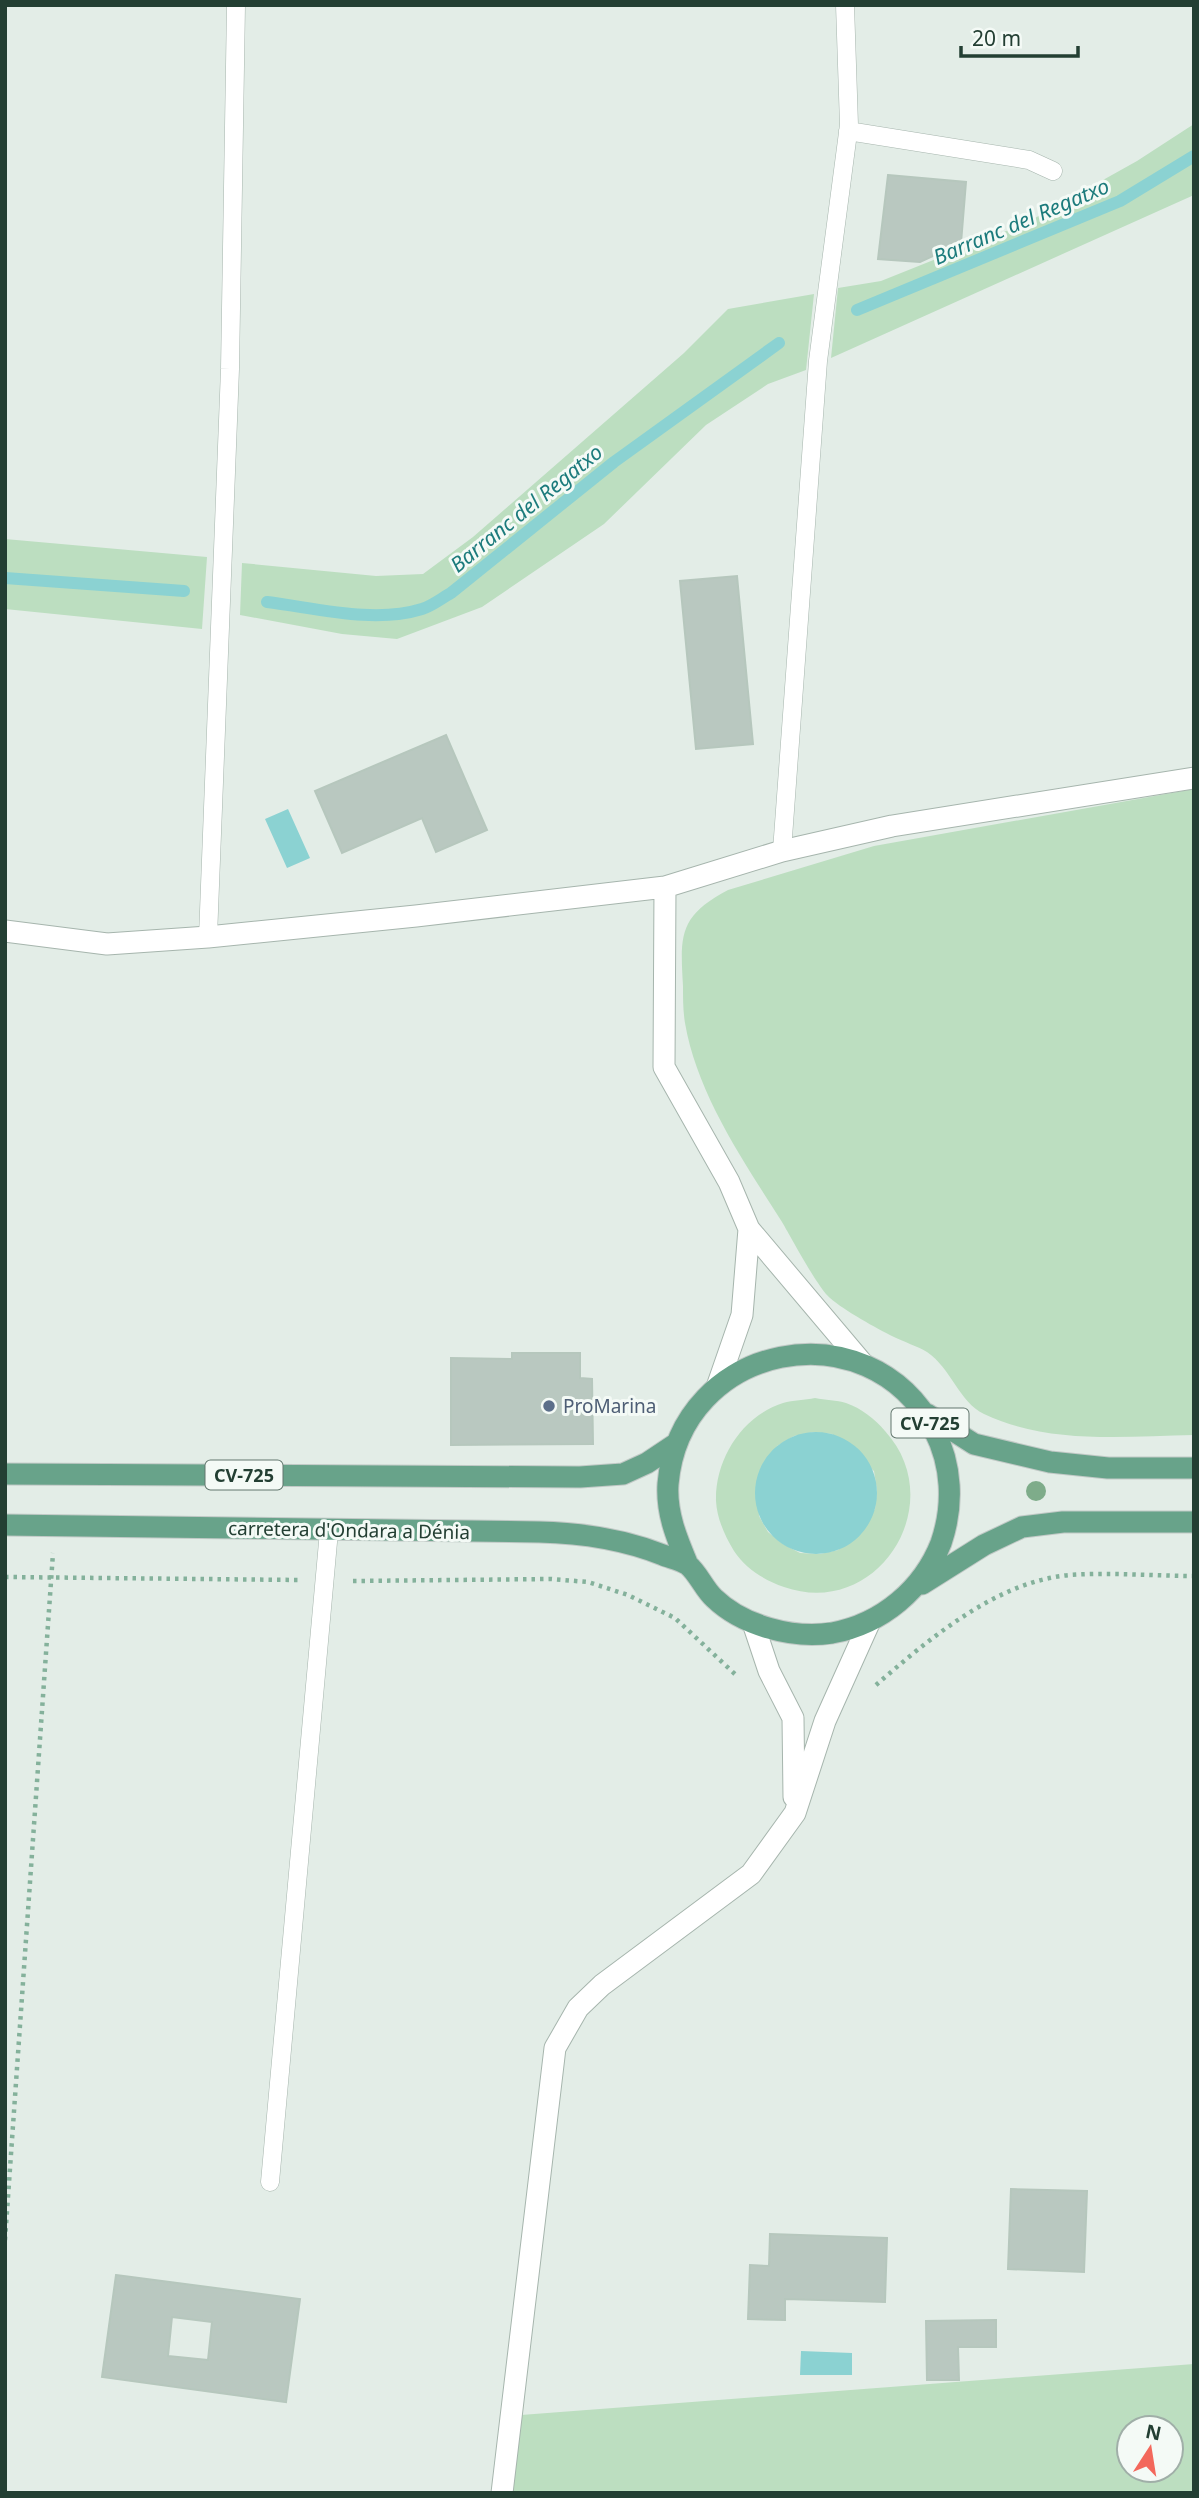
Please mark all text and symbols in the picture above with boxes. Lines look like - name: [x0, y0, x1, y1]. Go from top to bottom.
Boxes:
- scale bar: [961, 14, 1078, 58]
- text: 20 m: [972, 24, 1021, 52]
- water label: Barranc del Regatxo: [929, 171, 1113, 271]
- water label: Barranc del Regatxo: [444, 438, 608, 578]
- place label: ProMarina: [563, 1393, 657, 1419]
- marker: ProMarina: [541, 1398, 557, 1414]
- road number: CV-725: [892, 1408, 968, 1438]
- road number: CV-725: [205, 1460, 282, 1490]
- street label: carretera d'Ondara a Dénia: [228, 1515, 470, 1545]
- north arrow: [1115, 2414, 1185, 2484]
- text: N: [1143, 2418, 1164, 2447]

